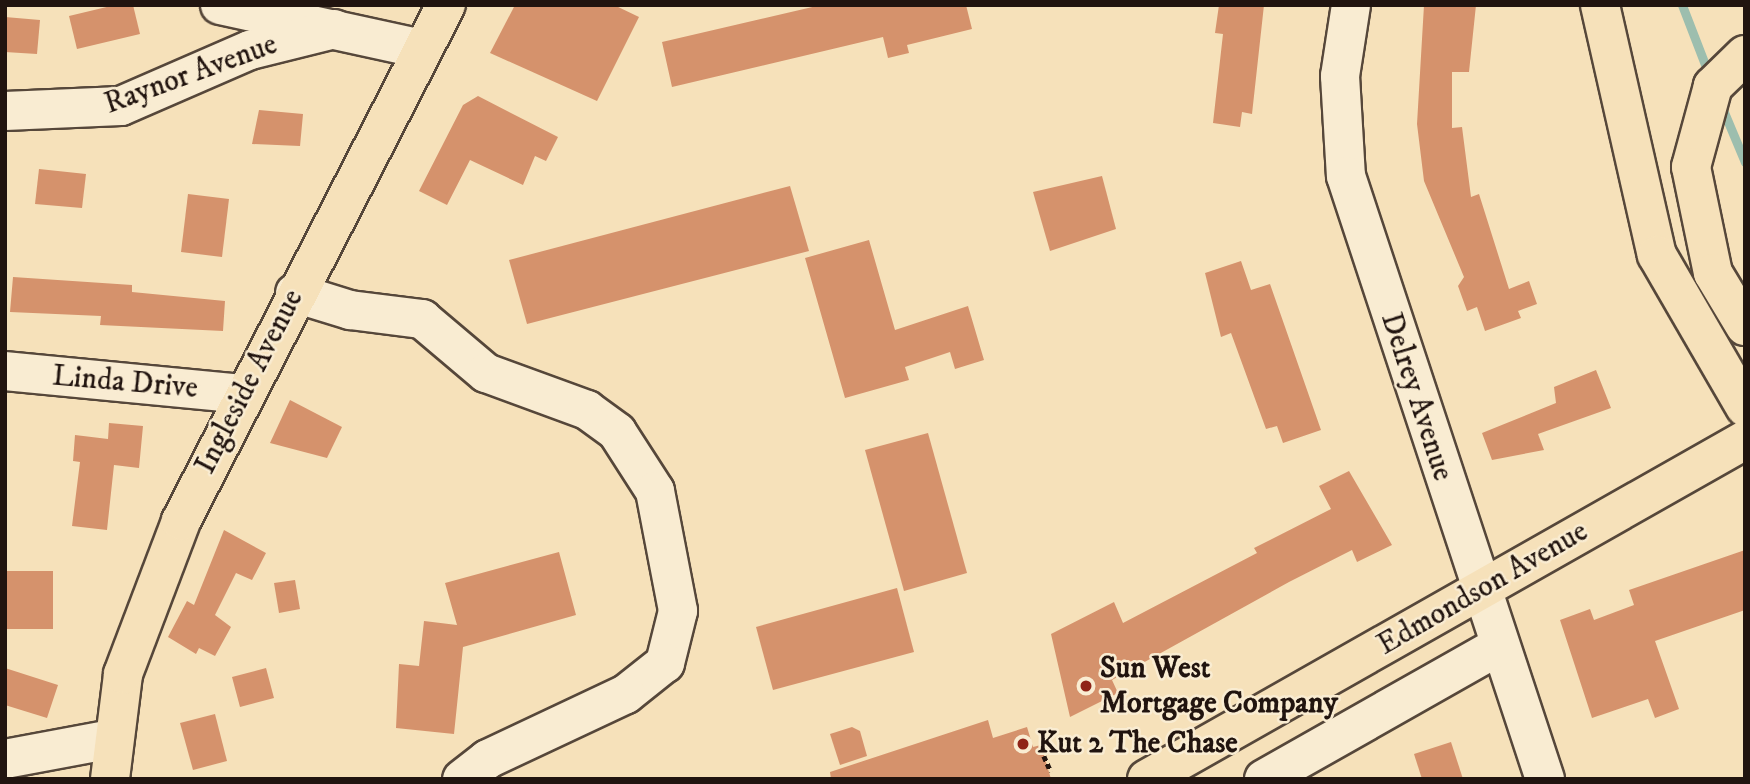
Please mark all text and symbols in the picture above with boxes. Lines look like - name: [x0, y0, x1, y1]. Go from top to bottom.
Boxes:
- street label: Raynor Avenue: [100, 27, 282, 123]
- street label: Ingleside Avenue: [188, 284, 312, 480]
- street label: Delrey Avenue: [1372, 308, 1460, 486]
- street label: Linda Drive: [51, 359, 199, 407]
- street label: Edmondson Avenue: [1371, 514, 1595, 664]
- place label: Sun West Mortgage Company: [1100, 651, 1338, 722]
- marker: Sun West Mortgage Company: [1078, 678, 1094, 694]
- place label: Kut 2 The Chase: [1037, 726, 1238, 762]
- marker: Kut 2 The Chase: [1015, 736, 1031, 752]

